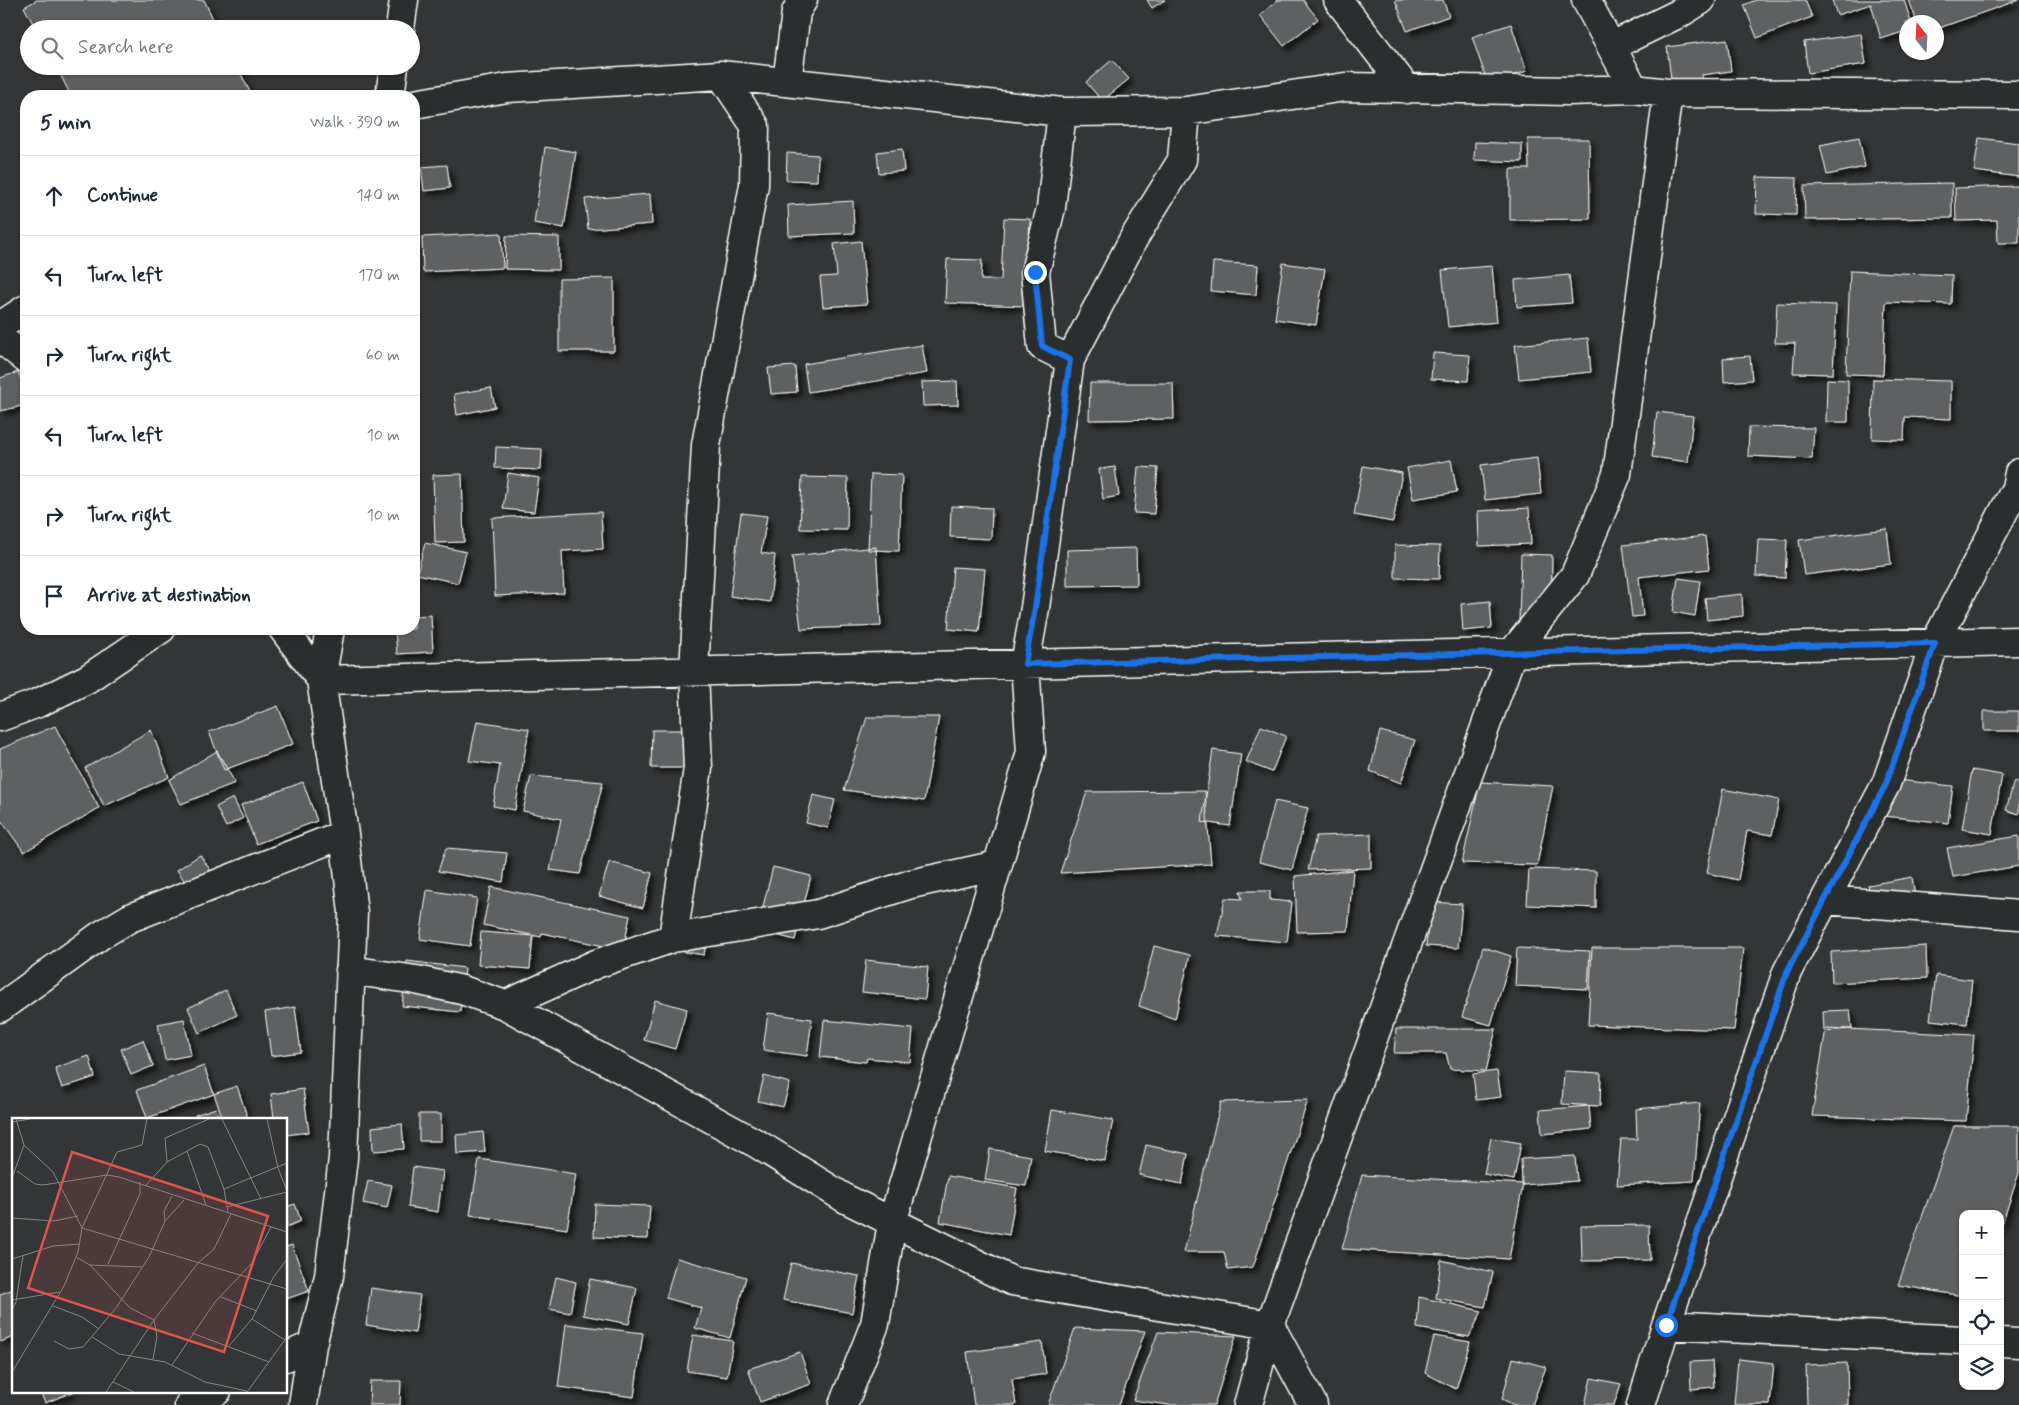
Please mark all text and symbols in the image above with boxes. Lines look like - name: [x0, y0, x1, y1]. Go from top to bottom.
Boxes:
- north arrow: [1899, 15, 1944, 60]
- search box: [20, 20, 420, 75]
- icon: search: [38, 34, 66, 62]
- text: Search here: [78, 35, 174, 60]
- text: 5 min: [40, 109, 92, 137]
- text: Walk · 390 m: [310, 112, 400, 133]
- icon: ahead: [40, 182, 68, 210]
- text: Continue: [87, 183, 158, 208]
- text: 140 m: [356, 185, 400, 206]
- route end: [1024, 261, 1047, 284]
- icon: left: [40, 262, 68, 290]
- text: Turn left: [87, 263, 163, 288]
- text: 170 m: [358, 265, 400, 286]
- icon: right: [40, 342, 68, 370]
- text: Turn right: [87, 343, 171, 368]
- text: 60 m: [366, 345, 400, 366]
- icon: left: [40, 422, 68, 450]
- text: Turn left: [87, 423, 163, 448]
- text: 10 m: [367, 425, 400, 446]
- icon: right: [40, 502, 68, 530]
- text: Turn right: [87, 503, 171, 528]
- text: 10 m: [367, 505, 400, 526]
- icon: arrive: [40, 582, 68, 610]
- text: Arrive at destination: [87, 583, 251, 608]
- inset map: [12, 1118, 288, 1392]
- map controls: [1959, 1210, 2004, 1390]
- button: +: [1959, 1210, 2004, 1255]
- button: −: [1959, 1255, 2004, 1300]
- button: locate: [1959, 1300, 2004, 1345]
- route start: [1655, 1314, 1678, 1337]
- button: layers: [1959, 1345, 2004, 1390]

